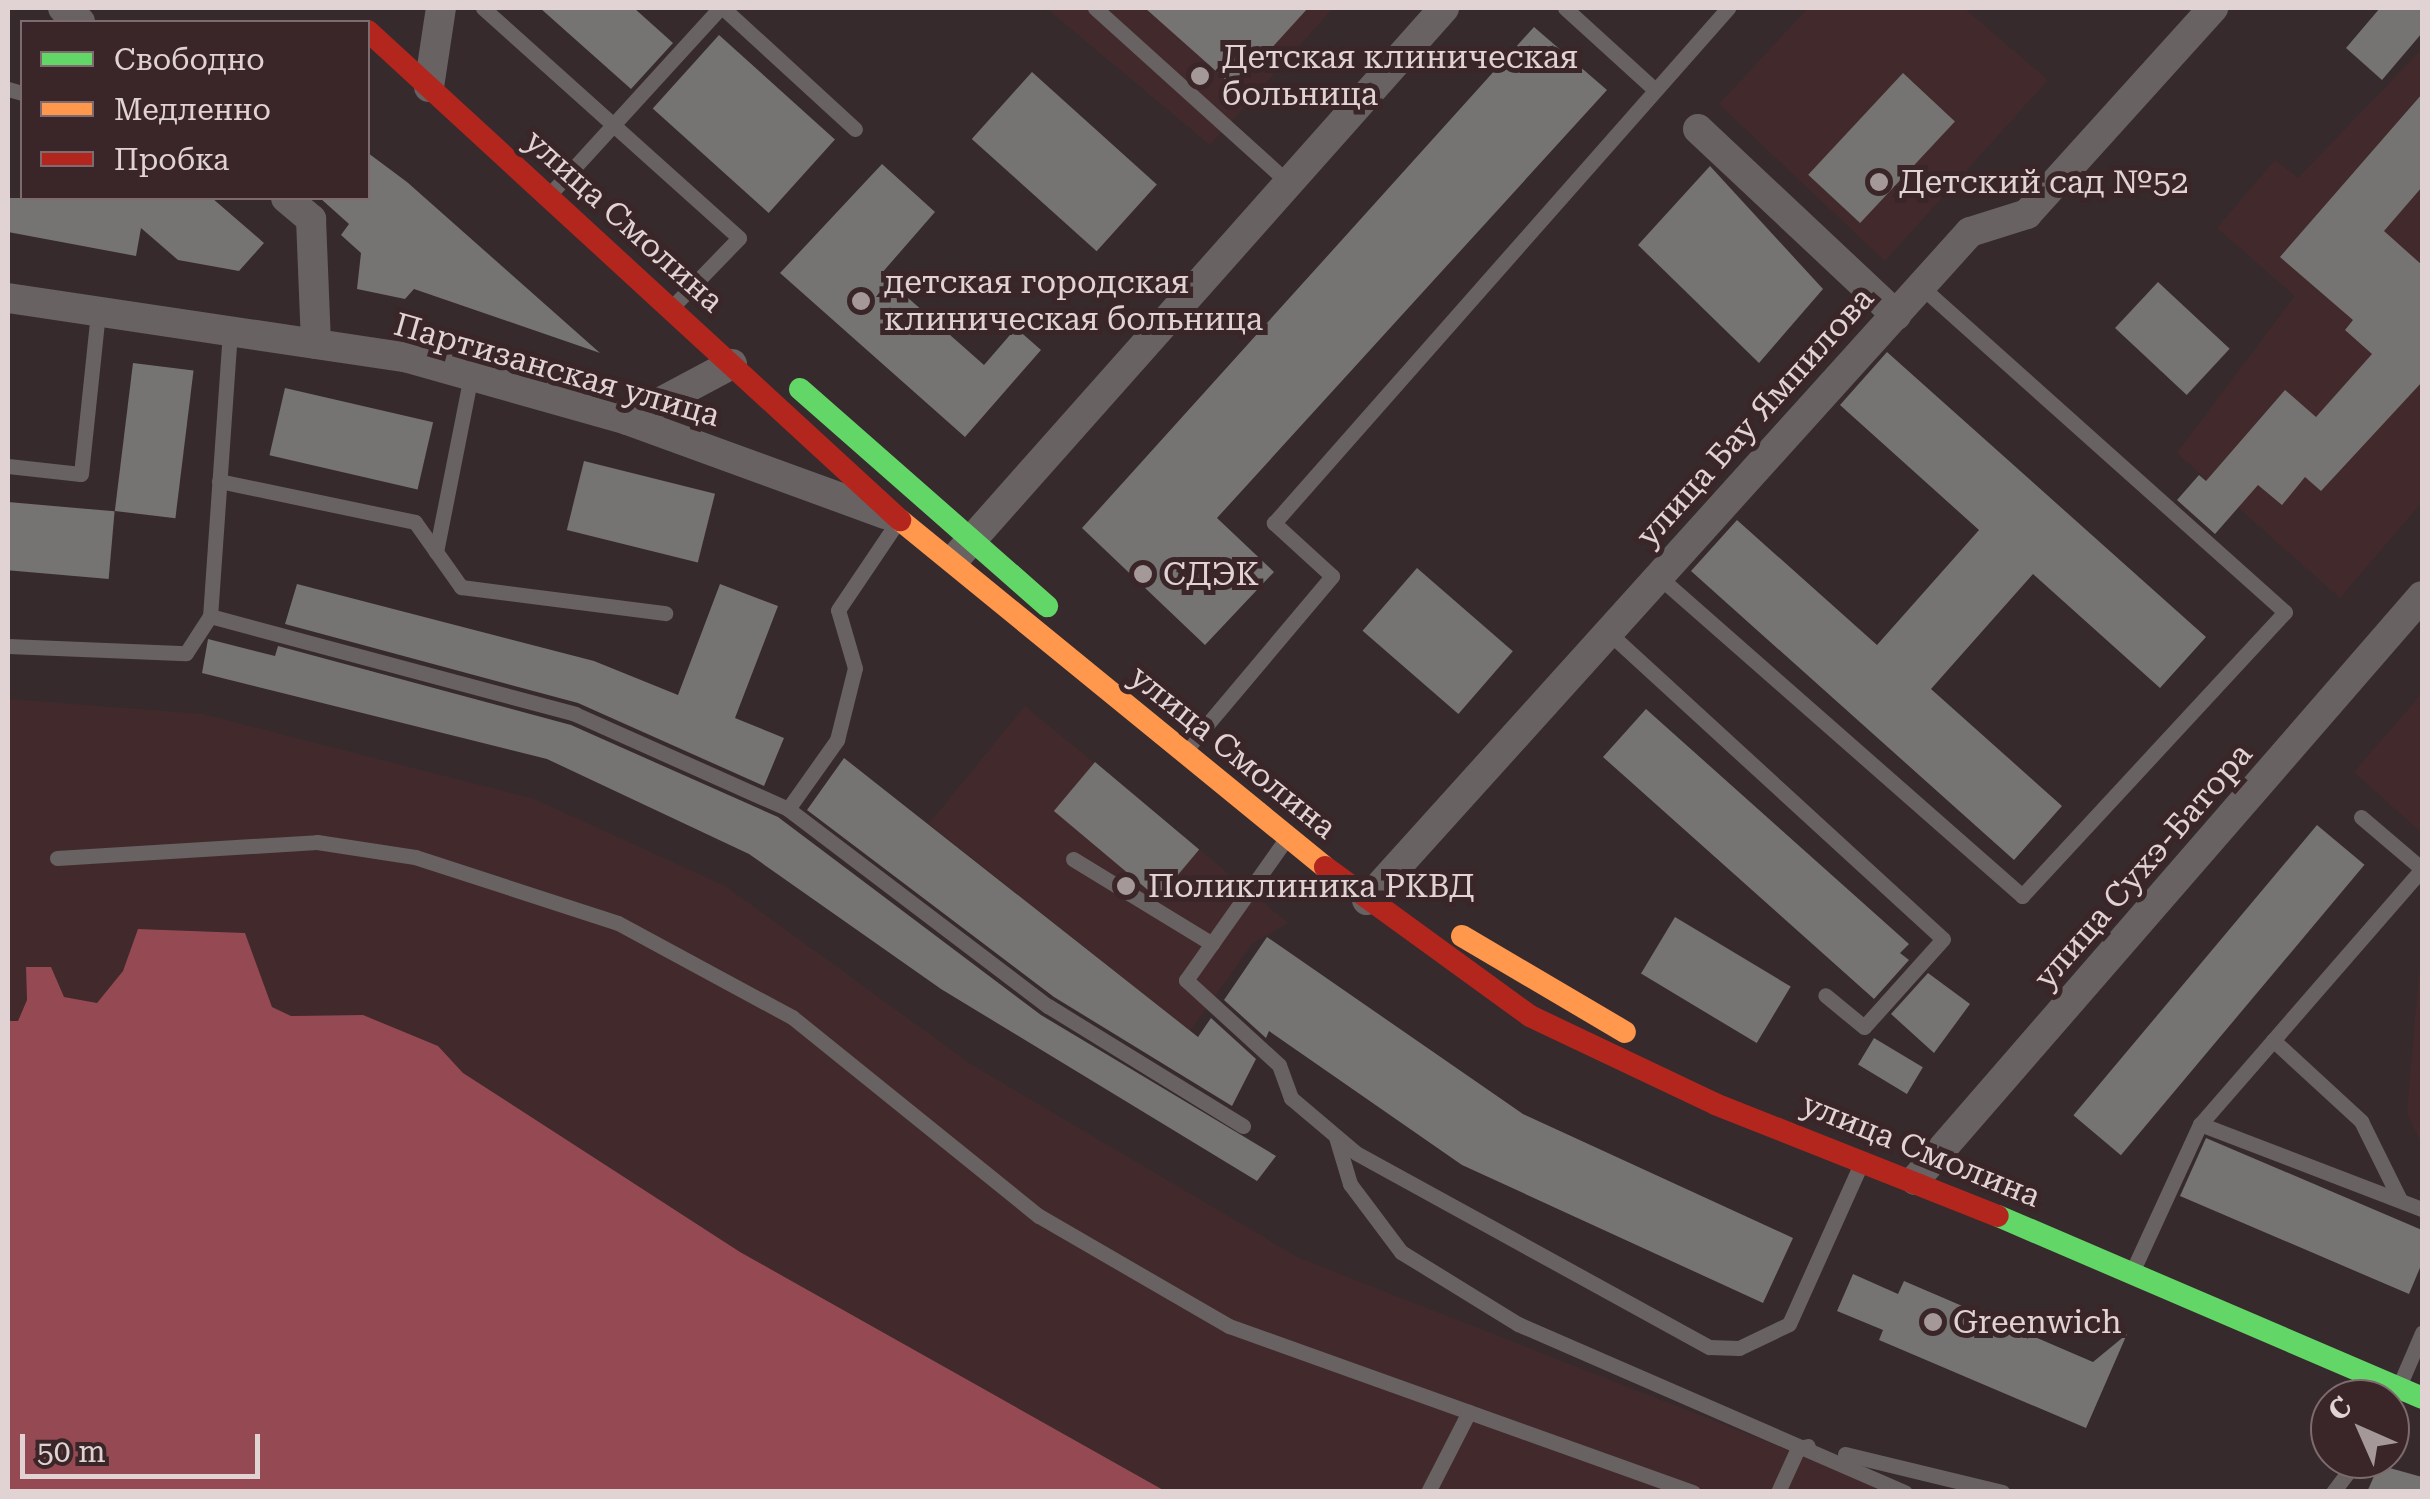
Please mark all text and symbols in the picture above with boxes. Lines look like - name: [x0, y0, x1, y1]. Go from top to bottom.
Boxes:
- legend: [20, 20, 370, 200]
- place label: Детская клиническая больница: [1222, 39, 1578, 114]
- text: Свободно: [114, 42, 265, 77]
- marker: Детская клиническая больница: [1187, 63, 1213, 89]
- text: Медленно: [114, 92, 271, 127]
- street label: улица Смолина: [517, 122, 731, 320]
- text: Пробка: [114, 142, 229, 177]
- place label: Детский сад №52: [1899, 163, 2189, 201]
- marker: Детский сад №52: [1868, 171, 1890, 193]
- place label: детская городская клиническая больница: [884, 264, 1263, 339]
- street label: улица Бау Ямпилова: [1628, 279, 1882, 555]
- marker: детская городская клиническая больница: [848, 288, 874, 314]
- street label: Партизанская улица: [390, 305, 724, 435]
- place label: СДЭК: [1163, 555, 1259, 593]
- marker: СДЭК: [1132, 563, 1154, 585]
- street label: улица Смолина: [1122, 657, 1344, 847]
- street label: улица Сухэ-Батора: [2026, 735, 2260, 997]
- place label: Поликлиника РКВД: [1148, 867, 1475, 905]
- marker: Поликлиника РКВД: [1113, 873, 1139, 899]
- street label: улица Смолина: [1796, 1085, 2046, 1215]
- place label: Greenwich: [1953, 1303, 2122, 1341]
- marker: Greenwich: [1922, 1311, 1944, 1333]
- north arrow: [2310, 1379, 2410, 1479]
- text: С: [2321, 1390, 2358, 1427]
- scale bar: [25, 1414, 265, 1476]
- text: 50 m: [37, 1434, 106, 1469]

